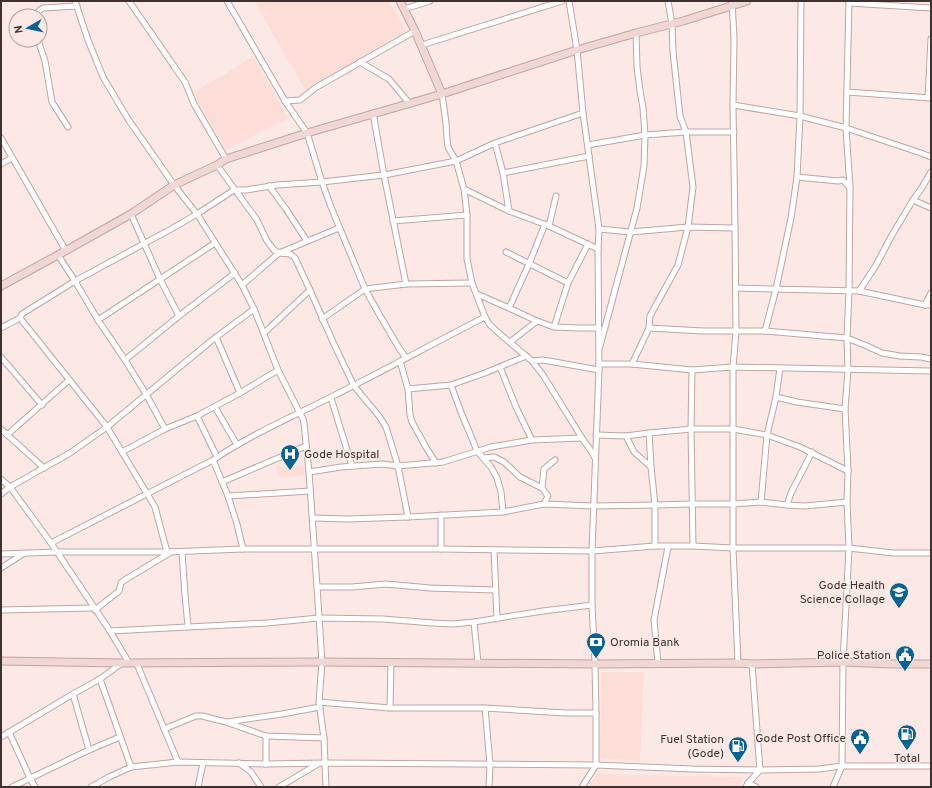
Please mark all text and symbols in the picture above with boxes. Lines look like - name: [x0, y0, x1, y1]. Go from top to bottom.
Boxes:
- north arrow: [8, 8, 48, 48]
- text: N: [12, 24, 27, 34]
- hospital icon: Gode Hospital: [279, 443, 301, 471]
- place label: Gode Hospital: [304, 447, 380, 463]
- place label: Gode Health Science Collage: [800, 578, 885, 608]
- school or university icon: Gode Health Science Collage: [888, 581, 910, 609]
- bank icon: Oromia Bank: [585, 631, 607, 659]
- place label: Oromia Bank: [610, 635, 680, 651]
- public building icon: Police Station: [894, 644, 916, 672]
- place label: Police Station: [817, 648, 891, 664]
- fuel station icon: Total: [896, 723, 918, 751]
- public building icon: Gode Post Office: [849, 727, 871, 755]
- place label: Gode Post Office: [755, 731, 846, 747]
- place label: Fuel Station (Gode): [660, 732, 724, 762]
- fuel station icon: Fuel Station (Gode): [727, 735, 749, 763]
- place label: Total: [894, 751, 920, 767]

